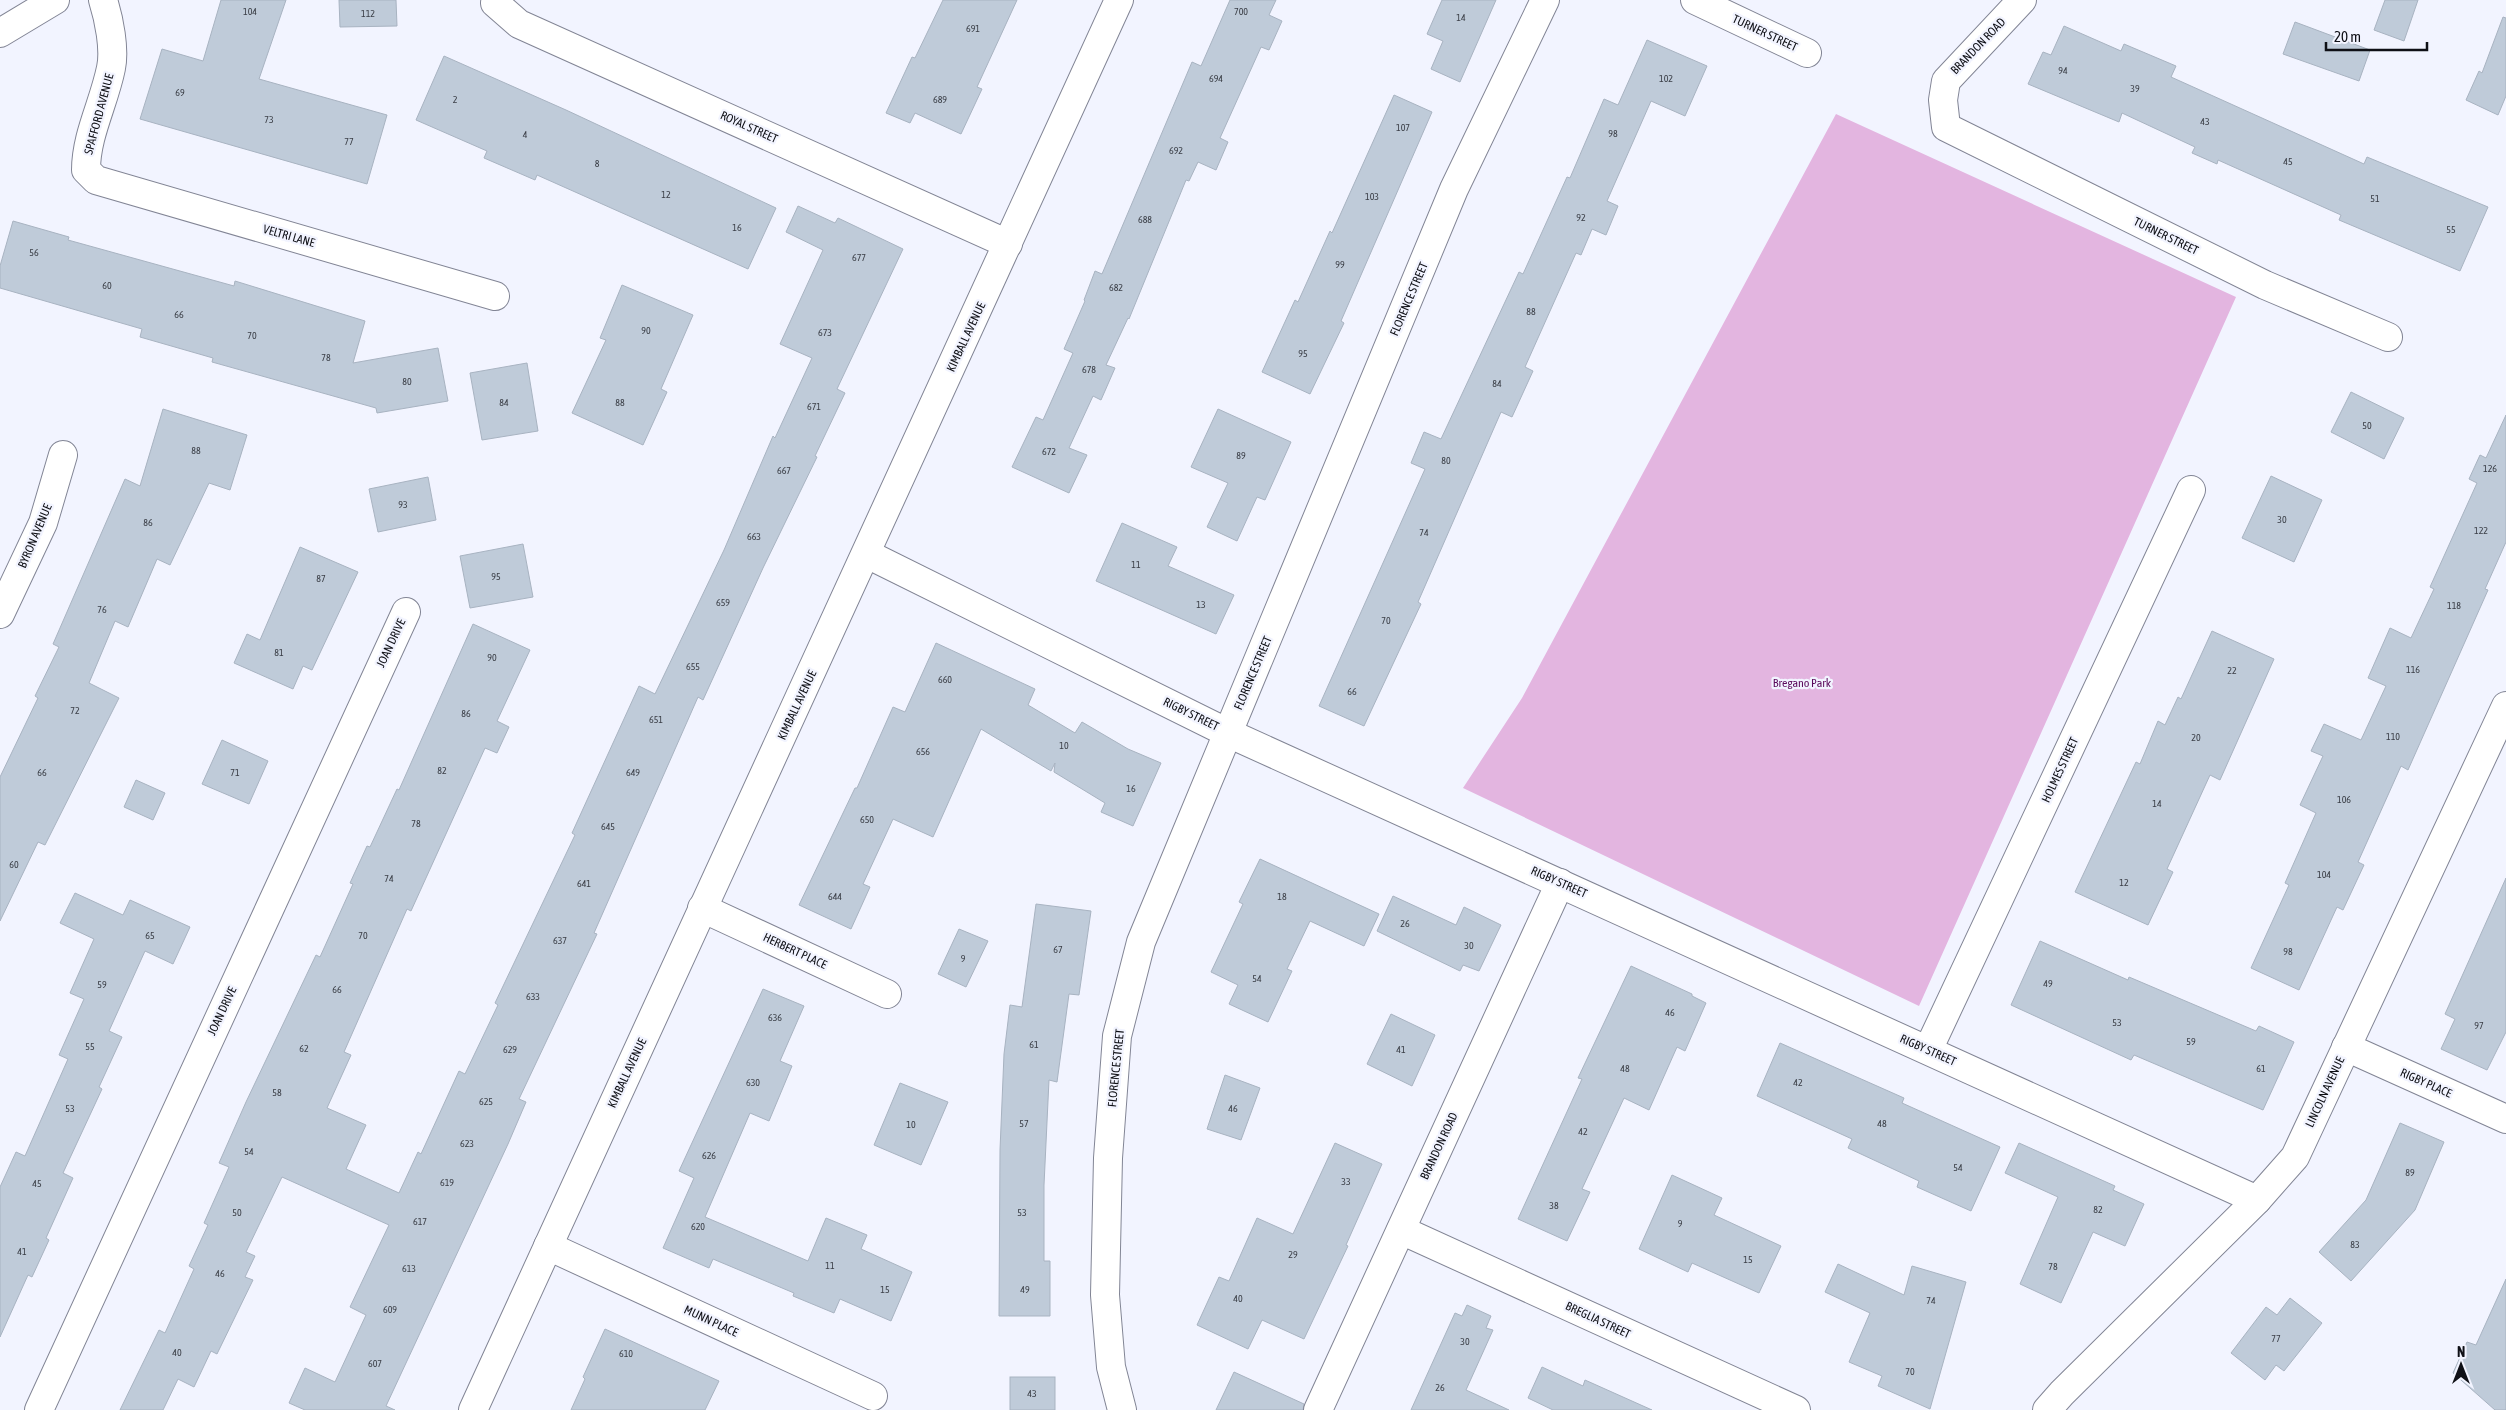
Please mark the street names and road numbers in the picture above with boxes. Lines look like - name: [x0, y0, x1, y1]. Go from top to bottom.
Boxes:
- street label: TURNER STREET: [1730, 12, 1800, 54]
- street label: BRANDON ROAD: [1948, 15, 2008, 77]
- street label: SPAFFORD AVENUE: [81, 72, 117, 156]
- street label: ROYAL STREET: [718, 108, 780, 146]
- street label: TURNER STREET: [2131, 214, 2201, 258]
- street label: VELTRI LANE: [261, 222, 317, 250]
- street label: FLORENCE STREET: [1387, 260, 1431, 338]
- street label: KIMBALL AVENUE: [944, 300, 988, 374]
- street label: BYRON AVENUE: [15, 502, 55, 570]
- street label: JOAN DRIVE: [374, 616, 408, 670]
- street label: FLORENCE STREET: [1231, 634, 1275, 712]
- street label: KIMBALL AVENUE: [775, 668, 819, 742]
- street label: RIGBY STREET: [1161, 695, 1222, 734]
- street label: HOLMES STREET: [2039, 735, 2081, 805]
- street label: RIGBY STREET: [1529, 863, 1590, 901]
- street label: HERBERT PLACE: [761, 930, 829, 972]
- street label: JOAN DRIVE: [205, 984, 239, 1038]
- street label: FLORENCE STREET: [1105, 1028, 1127, 1108]
- street label: RIGBY STREET: [1898, 1031, 1959, 1069]
- street label: KIMBALL AVENUE: [605, 1036, 649, 1110]
- street label: LINCOLN AVENUE: [2303, 1054, 2347, 1130]
- street label: RIGBY PLACE: [2398, 1065, 2454, 1101]
- street label: BRANDON ROAD: [1417, 1110, 1461, 1182]
- street label: BREGLIA STREET: [1563, 1299, 1633, 1341]
- street label: MUNN PLACE: [682, 1302, 740, 1340]

